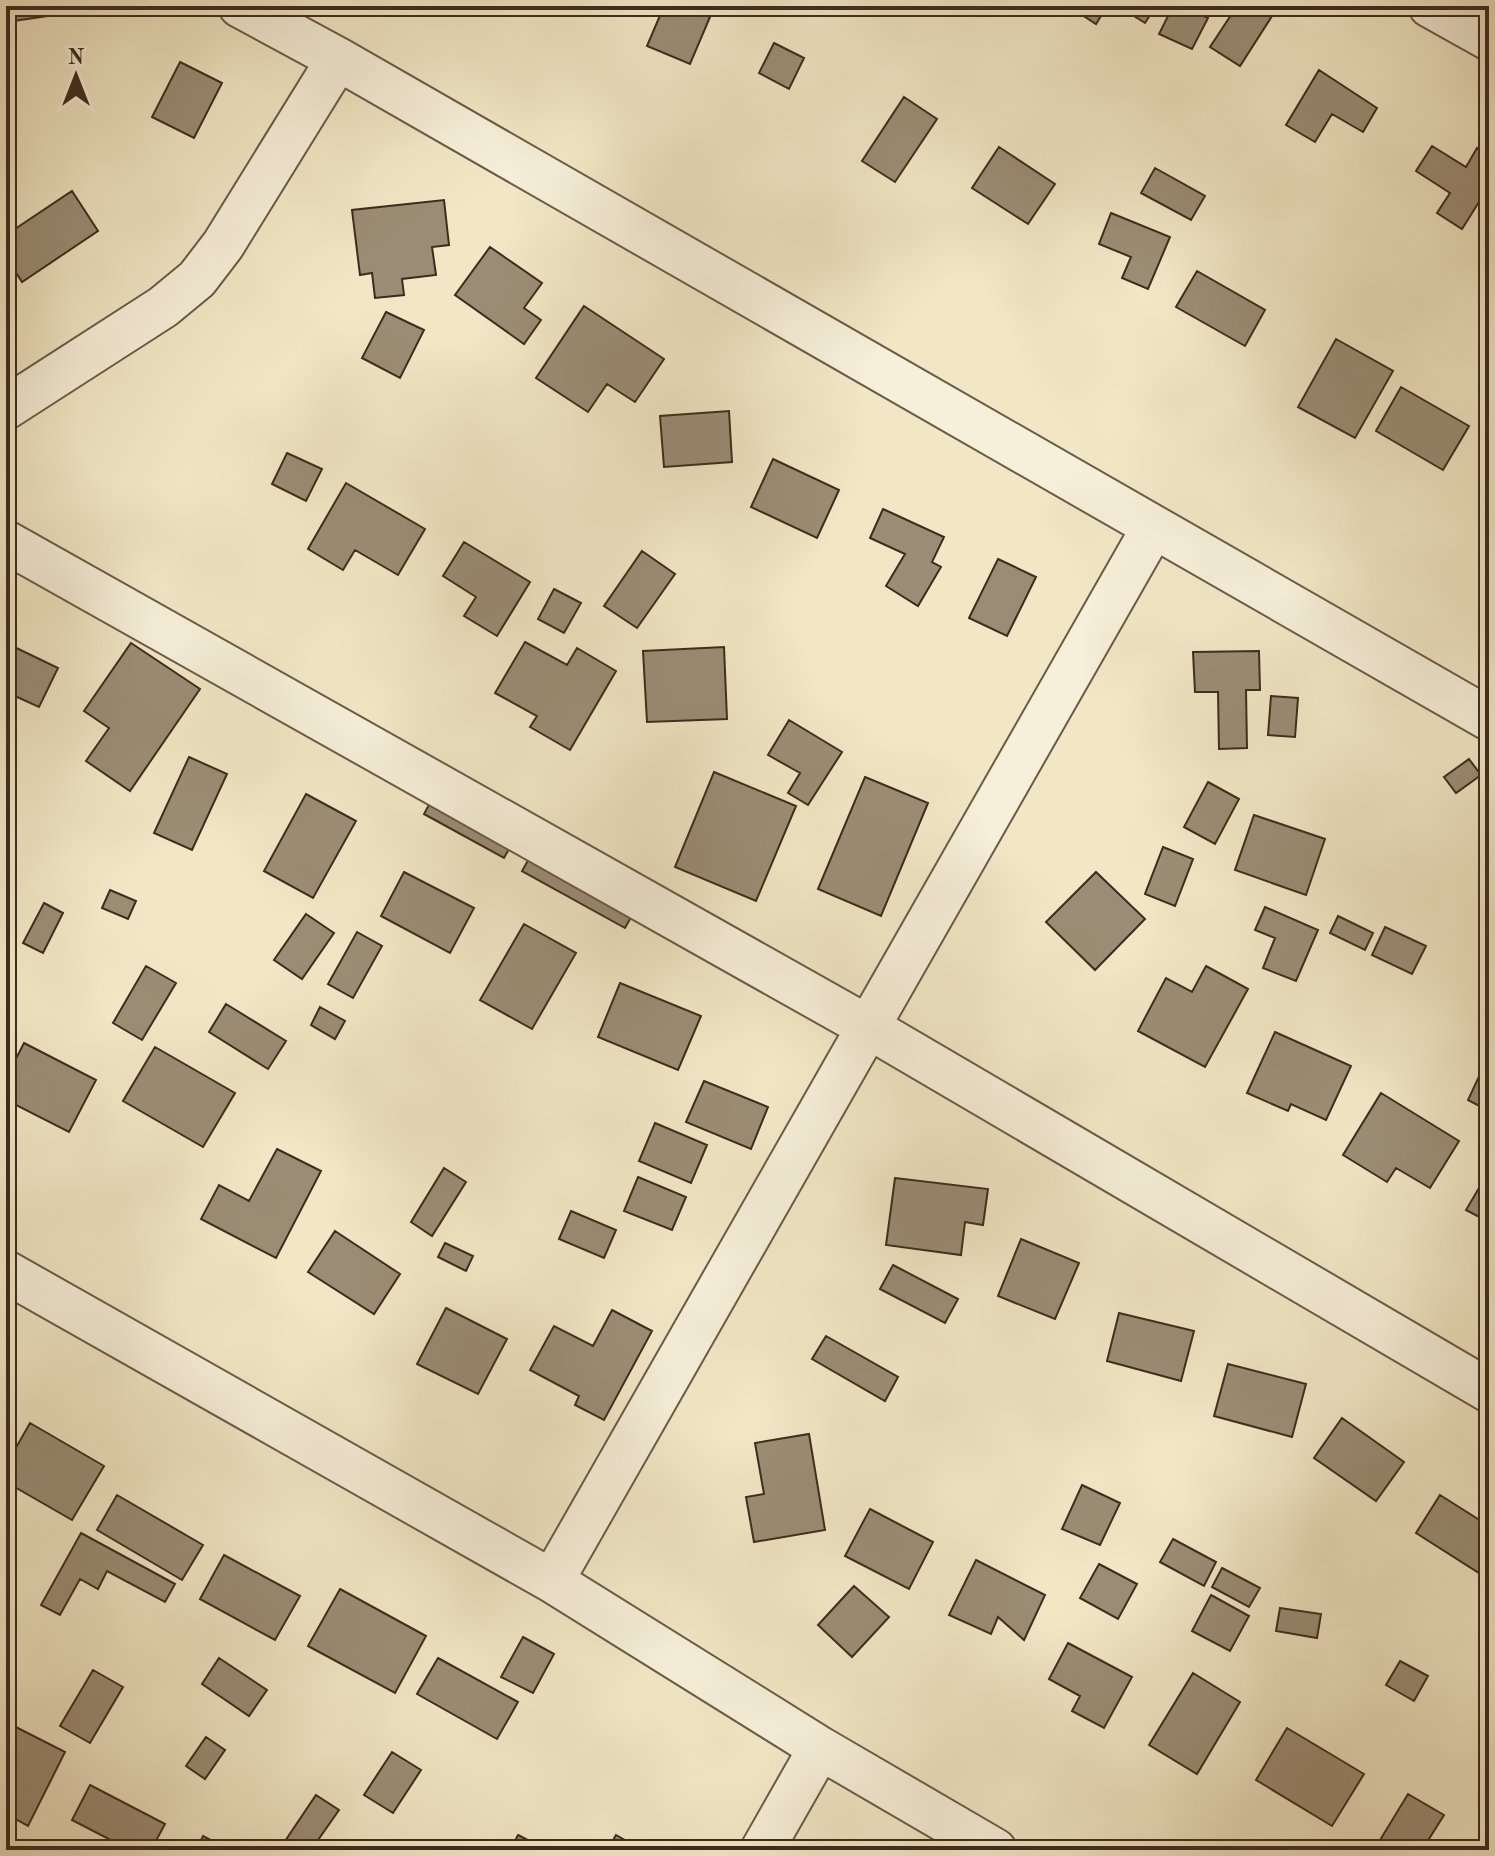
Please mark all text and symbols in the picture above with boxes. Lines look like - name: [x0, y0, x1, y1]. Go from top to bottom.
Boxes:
- north arrow: [36, 36, 116, 116]
- text: N: [68, 47, 85, 69]

